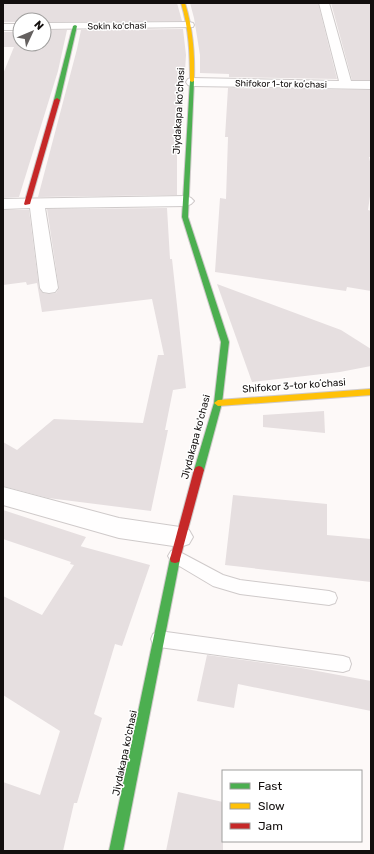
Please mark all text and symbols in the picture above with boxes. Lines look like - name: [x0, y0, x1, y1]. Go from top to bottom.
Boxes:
- north arrow: [12, 12, 52, 52]
- text: N: [31, 18, 46, 33]
- street label: Sokin koʻchasi: [87, 20, 147, 32]
- street label: Jiydakapa ko'chasi: [171, 67, 187, 155]
- street label: Shifokor 1-tor koʼchasi: [235, 78, 327, 90]
- street label: Shifokor 3-tor koʼchasi: [242, 376, 346, 396]
- street label: Jiydakapa ko'chasi: [179, 393, 213, 481]
- street label: Jiydakapa ko'chasi: [110, 709, 140, 797]
- legend: [222, 770, 362, 842]
- text: Fast: [258, 779, 282, 793]
- text: Slow: [258, 799, 285, 813]
- text: Jam: [258, 819, 283, 833]

